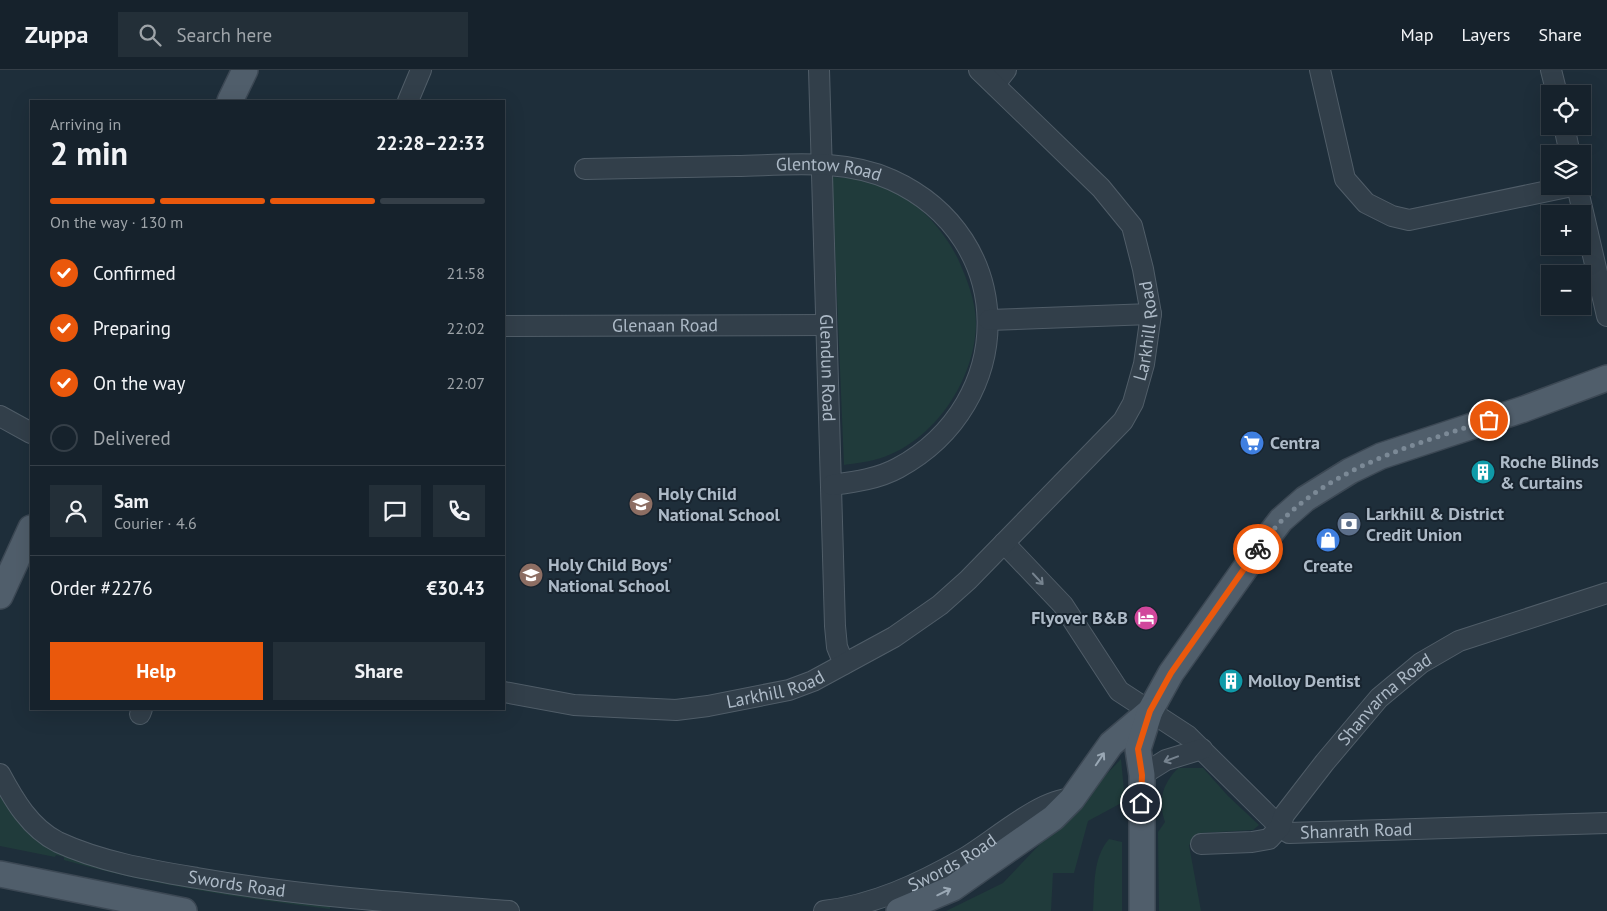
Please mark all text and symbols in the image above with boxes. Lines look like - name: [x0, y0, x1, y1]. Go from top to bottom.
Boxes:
- search box: [118, 12, 468, 57]
- text: Zuppa: [25, 19, 88, 50]
- icon: search: [136, 21, 164, 49]
- text: Search here: [176, 23, 272, 47]
- text: Map: [1401, 23, 1433, 46]
- text: Layers: [1461, 23, 1510, 46]
- text: Share: [1538, 23, 1582, 46]
- map controls: [1541, 85, 1591, 315]
- button: locate: [1541, 85, 1591, 135]
- text: Arriving in: [50, 114, 121, 134]
- text: 22:28–22:33: [376, 131, 485, 155]
- text: 2 min: [50, 132, 128, 174]
- button: layers: [1541, 145, 1591, 195]
- street label: Glentow Road: [775, 152, 885, 186]
- button: +: [1541, 205, 1591, 255]
- text: On the way · 130 m: [50, 212, 183, 232]
- icon: check: [50, 259, 78, 287]
- text: Confirmed: [93, 261, 176, 285]
- text: 21:58: [447, 263, 485, 283]
- button: −: [1541, 265, 1591, 315]
- street label: Larkhill Road: [1128, 279, 1163, 383]
- street label: Glenaan Road: [612, 313, 718, 337]
- icon: check: [50, 314, 78, 342]
- street label: Glendun Road: [815, 314, 841, 422]
- text: Preparing: [93, 316, 171, 340]
- text: 22:02: [447, 318, 485, 338]
- icon: check: [50, 369, 78, 397]
- text: On the way: [93, 371, 185, 395]
- text: 22:07: [447, 373, 485, 393]
- pin: [1468, 399, 1510, 441]
- icon: bag: [1475, 406, 1503, 434]
- text: Delivered: [93, 426, 171, 450]
- supermarket icon: Centra: [1239, 430, 1265, 456]
- place label: Centra: [1270, 431, 1320, 454]
- place label: Roche Blinds & Curtains: [1500, 450, 1599, 494]
- building icon: Roche Blinds & Curtains: [1470, 459, 1496, 485]
- place label: Holy Child National School: [658, 482, 781, 526]
- button: person: [50, 485, 102, 537]
- button: chat: [369, 485, 421, 537]
- button: phone: [433, 485, 485, 537]
- text: Sam: [114, 489, 149, 513]
- school or university icon: Holy Child National School: [628, 491, 654, 517]
- place label: Larkhill & District Credit Union: [1366, 502, 1505, 546]
- bank icon: Larkhill & District Credit Union: [1336, 511, 1362, 537]
- text: Courier · 4.6: [114, 513, 197, 533]
- courier: [1233, 524, 1283, 574]
- shop icon: Create: [1315, 527, 1341, 553]
- icon: bike: [1244, 535, 1272, 563]
- place label: Holy Child Boys' National School: [548, 553, 672, 597]
- place label: Create: [1303, 554, 1353, 577]
- school or university icon: Holy Child Boys' National School: [518, 562, 544, 588]
- one-way arrow: [1032, 572, 1044, 585]
- text: Order #2276: [50, 576, 153, 600]
- text: €30.43: [426, 576, 485, 600]
- hotel icon: Flyover B&B: [1133, 605, 1159, 631]
- place label: Flyover B&B: [1031, 606, 1128, 629]
- button: Help: [50, 642, 263, 700]
- button: Share: [273, 642, 485, 700]
- street label: Shanvarna Road: [1332, 647, 1435, 750]
- street label: Larkhill Road: [724, 665, 828, 713]
- building icon: Molloy Dentist: [1218, 668, 1244, 694]
- place label: Molloy Dentist: [1248, 669, 1361, 692]
- one-way arrow: [1095, 753, 1105, 767]
- one-way arrow: [1164, 754, 1179, 764]
- pin: [1120, 782, 1162, 824]
- icon: home: [1127, 789, 1155, 817]
- street label: Shanrath Road: [1300, 817, 1413, 844]
- street label: Swords Road: [904, 828, 1001, 897]
- street label: Swords Road: [186, 865, 287, 902]
- one-way arrow: [936, 887, 951, 896]

